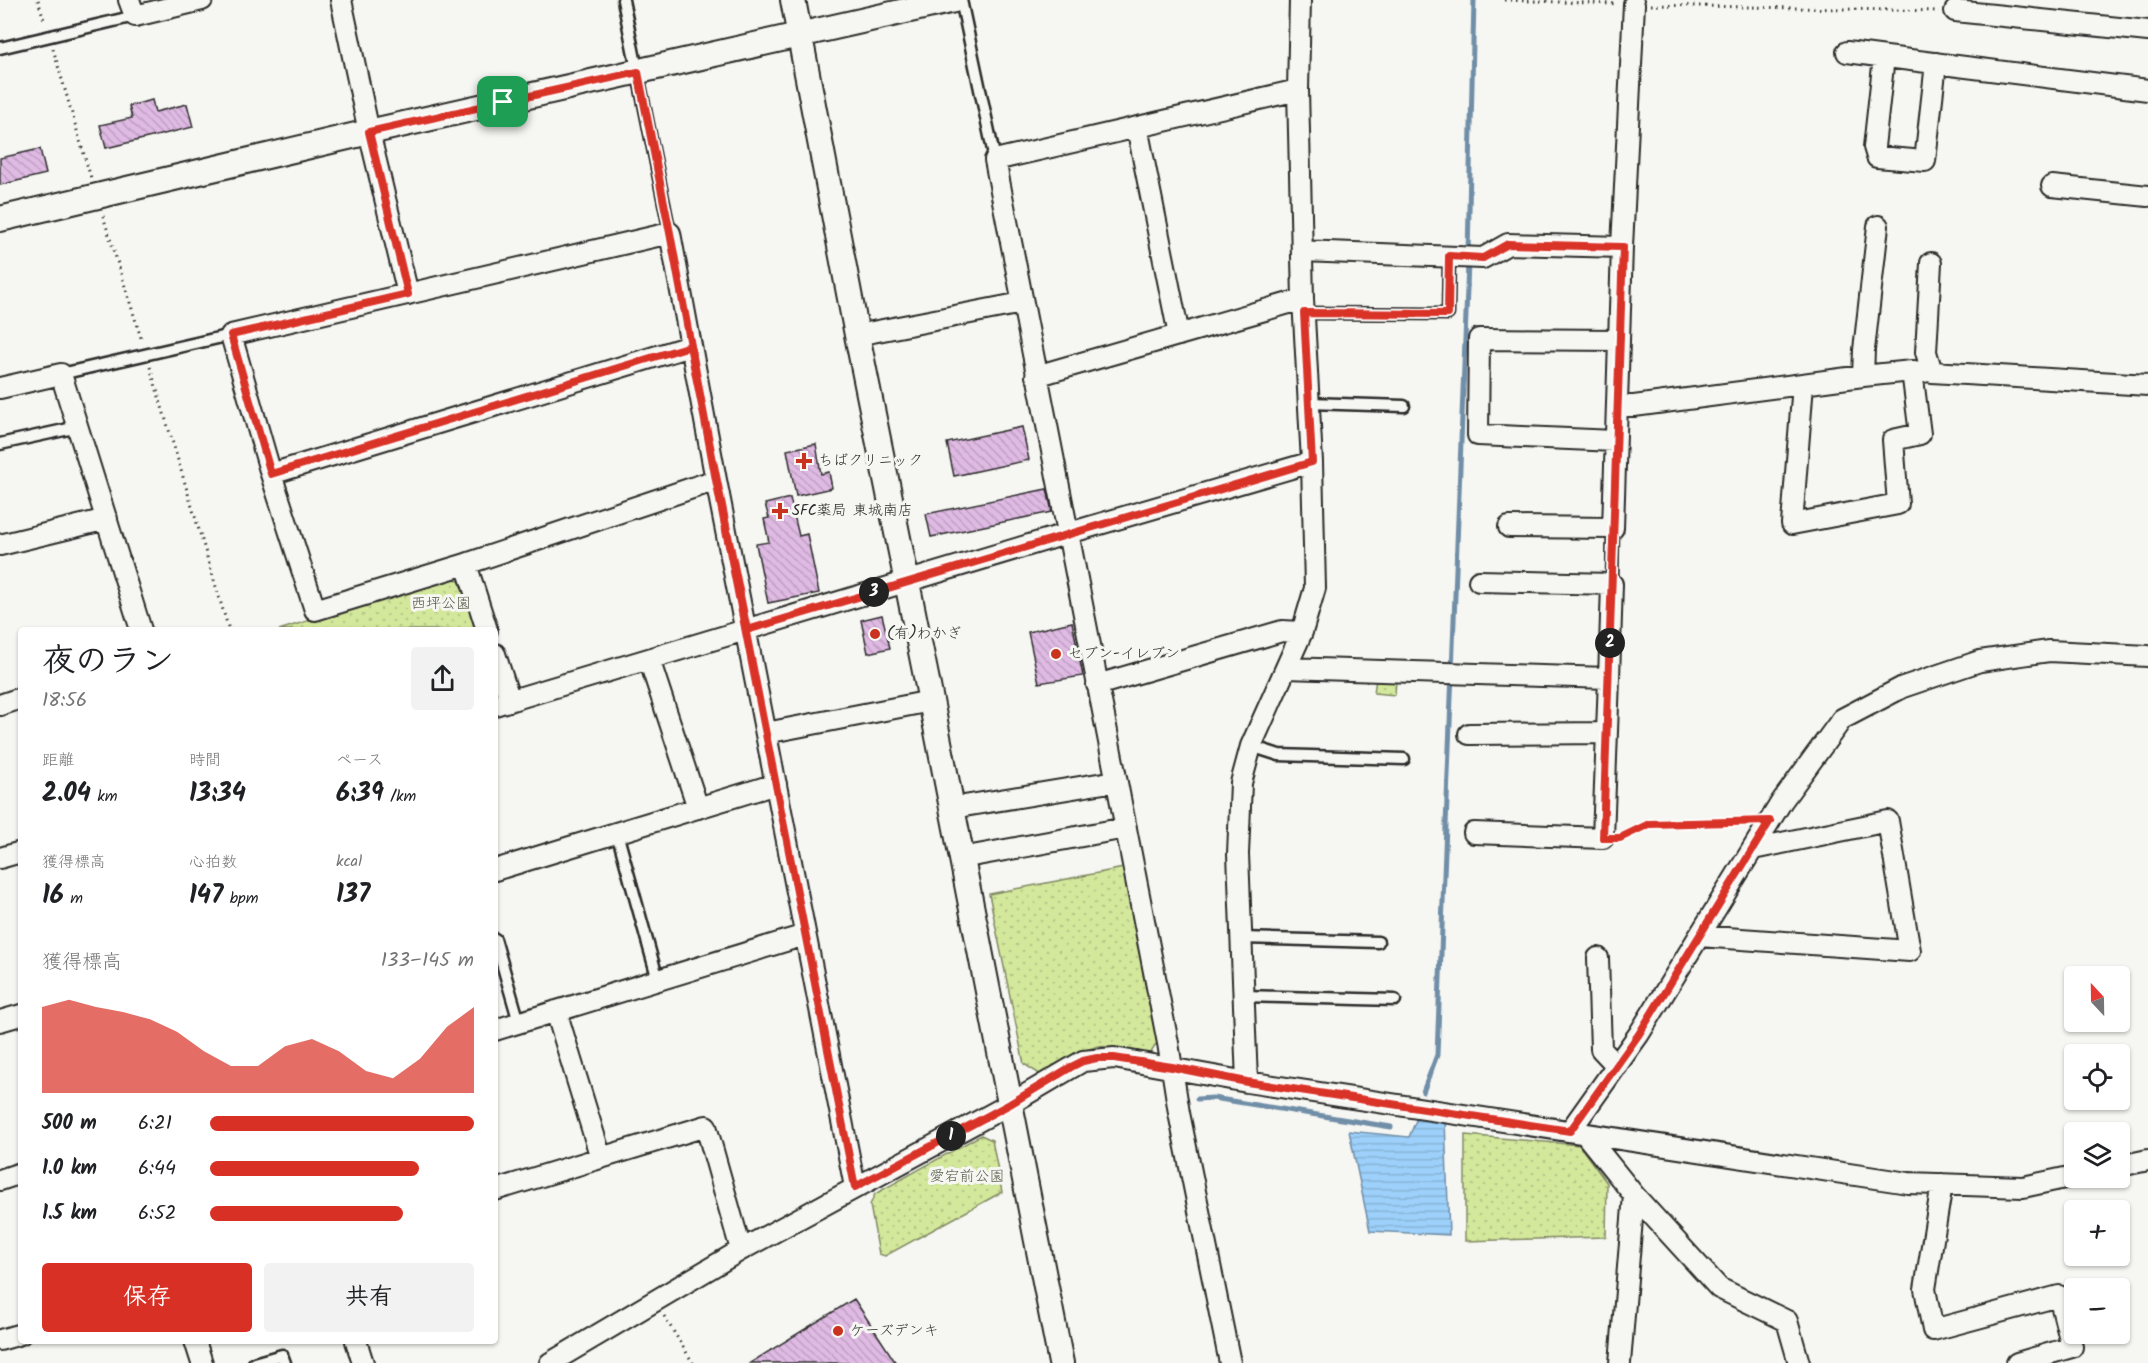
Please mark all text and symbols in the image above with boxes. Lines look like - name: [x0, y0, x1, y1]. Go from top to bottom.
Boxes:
- pin: [477, 76, 528, 127]
- icon: arrive: [486, 85, 519, 118]
- place label: ちばクリニック: [818, 449, 923, 473]
- marker: ちばクリニック: [795, 452, 813, 470]
- place label: SFC薬局 東城南店: [792, 499, 913, 523]
- marker: SFC薬局 東城南店: [773, 504, 787, 518]
- pin: 3: [859, 577, 889, 607]
- text: 3: [870, 579, 878, 604]
- park label: 西坪公園: [411, 592, 471, 616]
- place label: (有)わかぎ: [887, 622, 962, 646]
- marker: (有)わかぎ: [868, 627, 882, 641]
- pin: 2: [1595, 628, 1625, 658]
- text: 2: [1605, 630, 1615, 655]
- text: 夜のラン: [42, 636, 174, 689]
- place label: セブン-イレブン: [1068, 642, 1180, 666]
- button: share: [411, 647, 474, 710]
- marker: セブン-イレブン: [1049, 647, 1063, 661]
- text: 18:56: [42, 685, 87, 717]
- text: 距離: [42, 748, 74, 773]
- text: 時間: [189, 748, 221, 773]
- text: ペース: [336, 748, 383, 773]
- text: 2.04: [42, 773, 91, 815]
- text: 13:34: [189, 773, 246, 815]
- text: 6:39: [336, 773, 384, 815]
- text: km: [91, 784, 117, 809]
- text: /km: [384, 784, 416, 809]
- text: kcal: [336, 849, 362, 874]
- text: 獲得標高: [42, 850, 106, 875]
- text: 心拍数: [189, 850, 237, 875]
- text: 137: [336, 874, 370, 916]
- text: 16: [42, 875, 64, 917]
- text: 147: [189, 875, 223, 917]
- text: m: [64, 886, 83, 911]
- text: bpm: [223, 886, 259, 911]
- text: 133–145 m: [381, 945, 474, 977]
- text: 獲得標高: [42, 947, 122, 979]
- north arrow: [2064, 966, 2130, 1032]
- map controls: [2064, 966, 2130, 1344]
- button: locate: [2064, 1044, 2130, 1110]
- text: 500 m: [42, 1108, 97, 1140]
- text: 6:21: [138, 1108, 172, 1140]
- pin: 1: [936, 1121, 966, 1151]
- button: layers: [2064, 1122, 2130, 1188]
- text: 1: [949, 1123, 953, 1148]
- text: 1.0 km: [42, 1153, 97, 1185]
- text: 6:44: [138, 1153, 176, 1185]
- park label: 愛宕前公園: [929, 1165, 1005, 1189]
- text: 1.5 km: [42, 1198, 97, 1230]
- text: 6:52: [138, 1198, 176, 1230]
- button: +: [2064, 1200, 2130, 1266]
- button: 保存: [42, 1263, 252, 1332]
- button: 共有: [264, 1263, 474, 1332]
- button: −: [2064, 1278, 2130, 1344]
- place label: ケーズデンキ: [850, 1319, 939, 1343]
- marker: ケーズデンキ: [831, 1324, 845, 1338]

